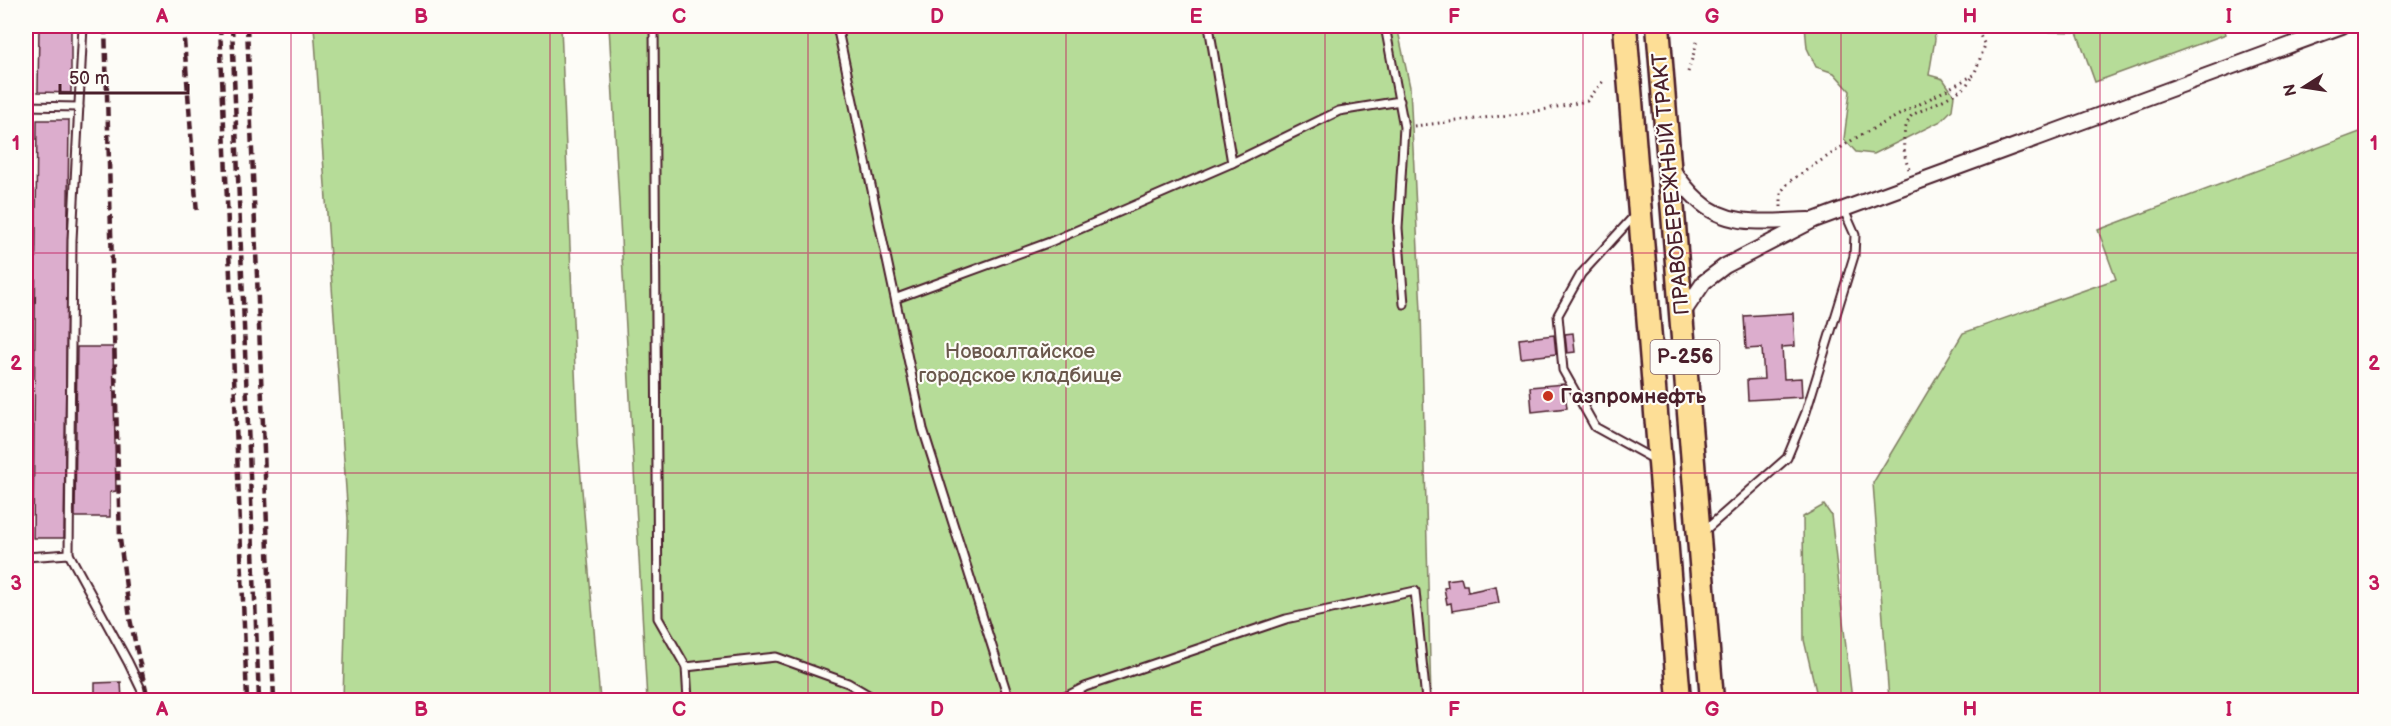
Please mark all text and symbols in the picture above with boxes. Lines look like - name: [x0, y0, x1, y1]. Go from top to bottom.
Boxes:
- text: A: [155, 5, 169, 29]
- text: B: [414, 5, 428, 29]
- text: C: [672, 5, 686, 29]
- text: D: [930, 5, 944, 29]
- text: E: [1190, 5, 1203, 29]
- text: F: [1448, 5, 1460, 29]
- text: G: [1705, 5, 1720, 29]
- text: H: [1963, 5, 1977, 29]
- text: I: [2226, 5, 2232, 29]
- street label: ПРАВОБЕРЕЖНЫЙ ТРАКТ: [1647, 51, 1695, 316]
- scale bar: [60, 57, 188, 95]
- north arrow: [2274, 57, 2334, 117]
- text: 50 m: [69, 68, 110, 89]
- text: N: [2280, 82, 2301, 98]
- text: 1: [12, 132, 20, 156]
- text: 1: [2370, 132, 2378, 156]
- park label: Новоалтайское городское кладбище: [918, 339, 1122, 388]
- road number: Р-256: [1650, 340, 1720, 374]
- text: 2: [10, 352, 22, 376]
- text: 2: [2368, 352, 2380, 376]
- place label: Газпромнефть: [1560, 384, 1707, 409]
- marker: Газпромнефть: [1541, 389, 1555, 403]
- text: 3: [10, 572, 22, 596]
- text: 3: [2368, 572, 2380, 596]
- text: A: [155, 698, 169, 722]
- text: B: [414, 698, 428, 722]
- text: C: [672, 698, 686, 722]
- text: D: [930, 698, 944, 722]
- text: E: [1190, 698, 1203, 722]
- text: F: [1448, 698, 1460, 722]
- text: G: [1705, 698, 1720, 722]
- text: H: [1963, 698, 1977, 722]
- text: I: [2226, 698, 2232, 722]

